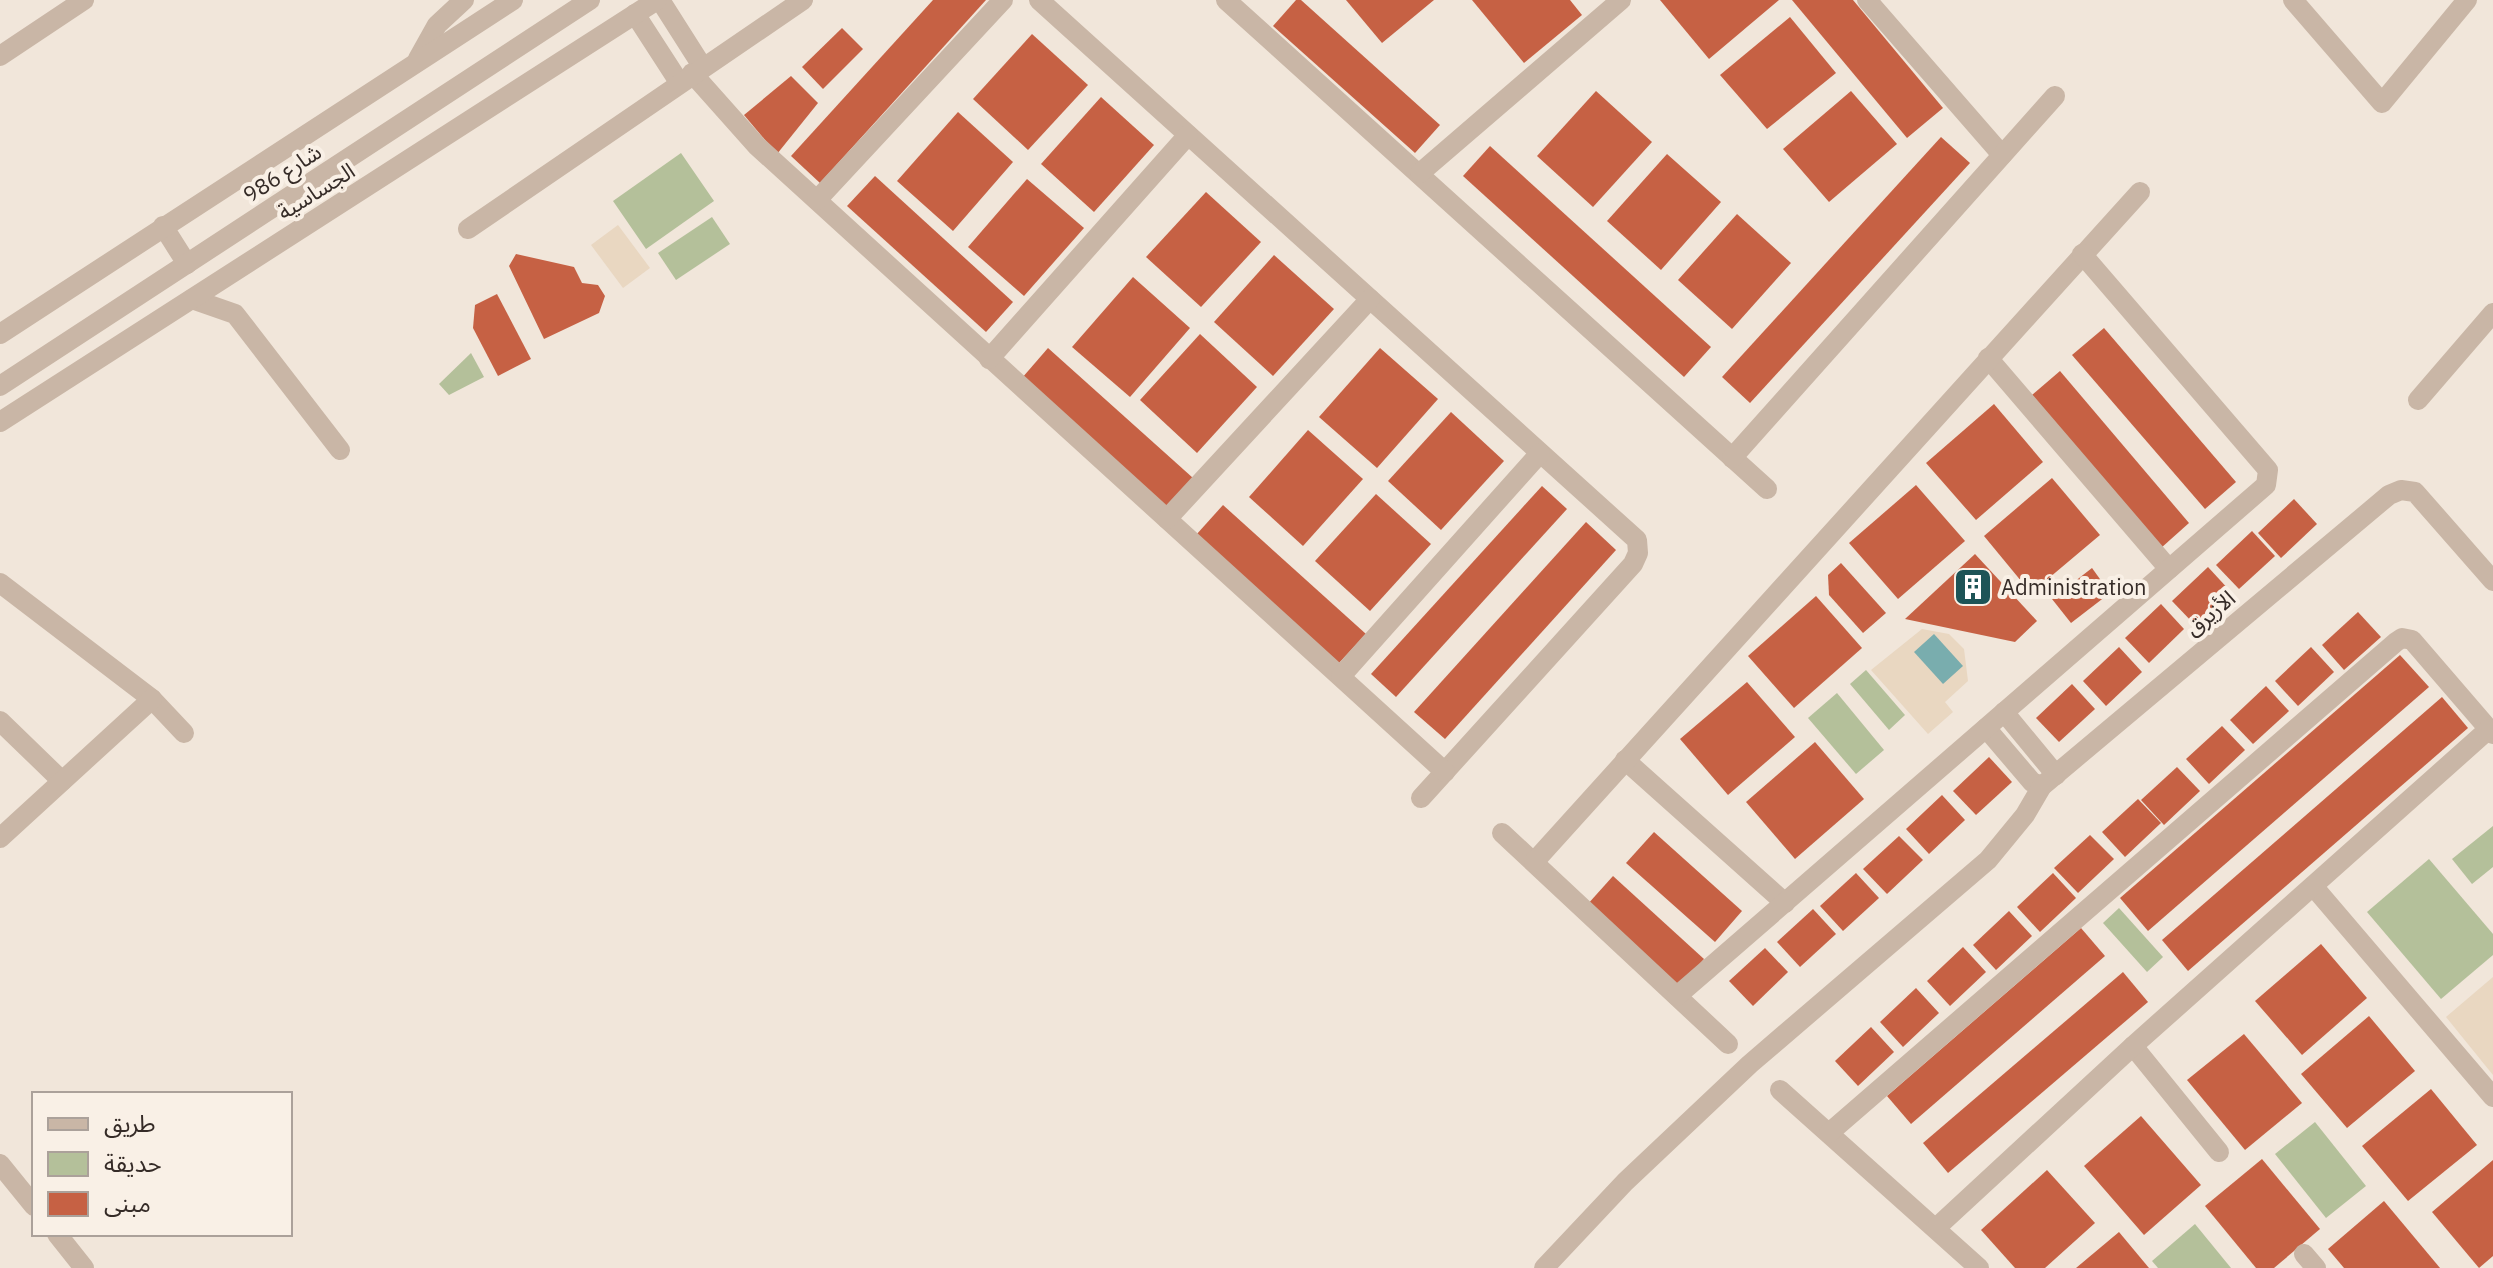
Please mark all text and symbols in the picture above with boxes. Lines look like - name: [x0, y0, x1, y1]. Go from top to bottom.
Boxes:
- street label: شارع 986: [237, 137, 328, 211]
- street label: الجساسية: [271, 155, 360, 226]
- building icon: Administration: [1952, 566, 1994, 608]
- place label: Administration: [2001, 572, 2147, 601]
- street label: الأزيرق: [2178, 583, 2241, 642]
- legend: [32, 1092, 292, 1236]
- text: طريق: [104, 1107, 156, 1139]
- text: حديقة: [104, 1147, 162, 1179]
- text: مبنى: [104, 1187, 151, 1219]

